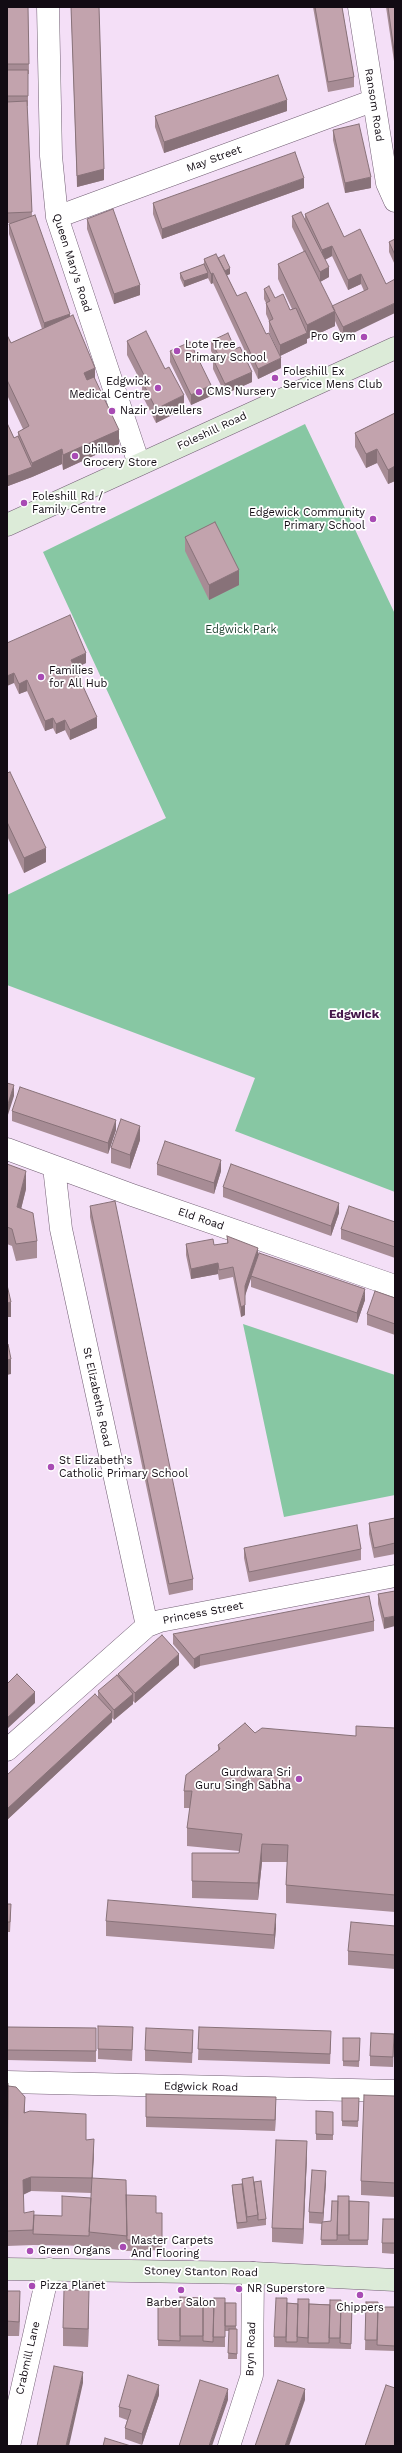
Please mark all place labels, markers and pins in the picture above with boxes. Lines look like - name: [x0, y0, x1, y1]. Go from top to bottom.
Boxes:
- place label: Pro Gym: [311, 330, 356, 344]
- marker: Pro Gym: [359, 332, 369, 342]
- place label: Lote Tree Primary School: [185, 338, 266, 364]
- marker: Lote Tree Primary School: [172, 346, 182, 356]
- place label: Foleshill Ex Service Mens Club: [283, 365, 382, 391]
- marker: Foleshill Ex Service Mens Club: [270, 373, 280, 383]
- place label: Edgwick Medical Centre: [69, 375, 150, 401]
- marker: Edgwick Medical Centre: [153, 383, 163, 393]
- place label: CMS Nursery: [207, 385, 276, 399]
- marker: CMS Nursery: [194, 387, 204, 397]
- place label: Nazir Jewellers: [120, 404, 202, 418]
- marker: Nazir Jewellers: [107, 406, 117, 416]
- place label: Dhillons Grocery Store: [83, 443, 157, 469]
- marker: Dhillons Grocery Store: [70, 451, 80, 461]
- place label: Foleshill Rd / Family Centre: [32, 490, 106, 516]
- marker: Foleshill Rd / Family Centre: [19, 498, 29, 508]
- place label: Edgewick Community Primary School: [249, 506, 365, 532]
- marker: Edgewick Community Primary School: [368, 514, 378, 524]
- place label: Families for All Hub: [49, 664, 107, 690]
- marker: Families for All Hub: [36, 672, 46, 682]
- place label: St Elizabeth's Catholic Primary School: [59, 1454, 188, 1480]
- marker: St Elizabeth's Catholic Primary School: [46, 1462, 56, 1472]
- place label: Gurdwara Sri Guru Singh Sabha: [195, 1766, 291, 1792]
- marker: Gurdwara Sri Guru Singh Sabha: [294, 1774, 304, 1784]
- place label: Master Carpets And Flooring: [131, 2234, 213, 2260]
- marker: Master Carpets And Flooring: [118, 2242, 128, 2252]
- place label: Green Organs: [38, 2244, 111, 2258]
- marker: Green Organs: [25, 2246, 35, 2256]
- place label: Pizza Planet: [40, 2279, 105, 2293]
- marker: Pizza Planet: [27, 2281, 37, 2291]
- place label: NR Superstore: [247, 2282, 325, 2296]
- marker: NR Superstore: [234, 2284, 244, 2294]
- marker: Barber Salon: [176, 2285, 186, 2295]
- marker: Chippers: [355, 2290, 365, 2300]
- place label: Barber Salon: [146, 2296, 216, 2310]
- place label: Chippers: [336, 2301, 384, 2315]

